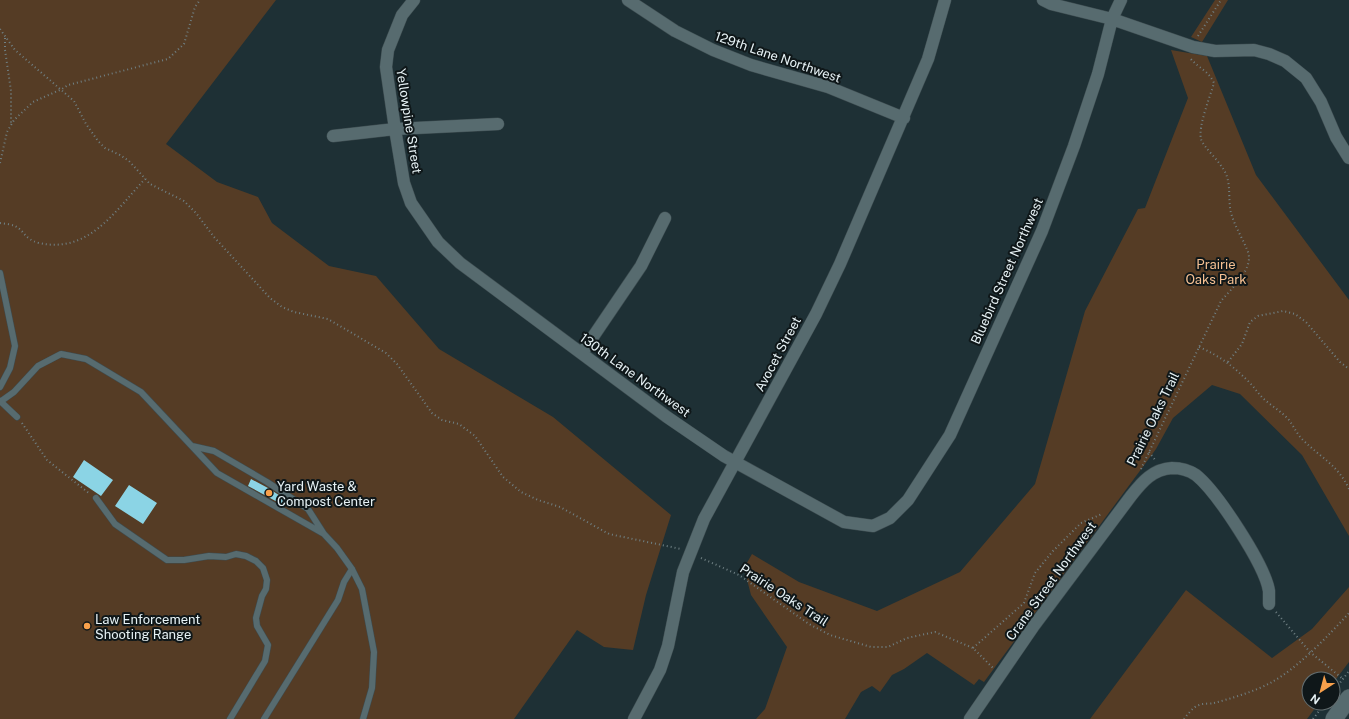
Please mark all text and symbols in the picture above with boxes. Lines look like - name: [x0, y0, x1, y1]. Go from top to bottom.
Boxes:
- street label: 129th Lane Northwest: [713, 28, 843, 86]
- street label: Yellowpine Street: [393, 67, 425, 175]
- street label: Bluebird Street Northwest: [968, 196, 1046, 346]
- park label: Prairie Oaks Park: [1185, 257, 1247, 287]
- street label: Avocet Street: [752, 314, 804, 394]
- street label: 130th Lane Northwest: [577, 330, 693, 420]
- street label: Prairie Oaks Trail: [1124, 370, 1182, 468]
- place label: Yard Waste & Compost Center: [277, 479, 375, 509]
- marker: Yard Waste & Compost Center: [264, 488, 274, 498]
- street label: Crane Street Northwest: [1003, 519, 1099, 643]
- street label: Prairie Oaks Trail: [737, 561, 831, 629]
- place label: Law Enforcement Shooting Range: [95, 612, 200, 642]
- marker: Law Enforcement Shooting Range: [82, 621, 92, 631]
- north arrow: [1301, 671, 1341, 711]
- text: N: [1308, 692, 1322, 706]

